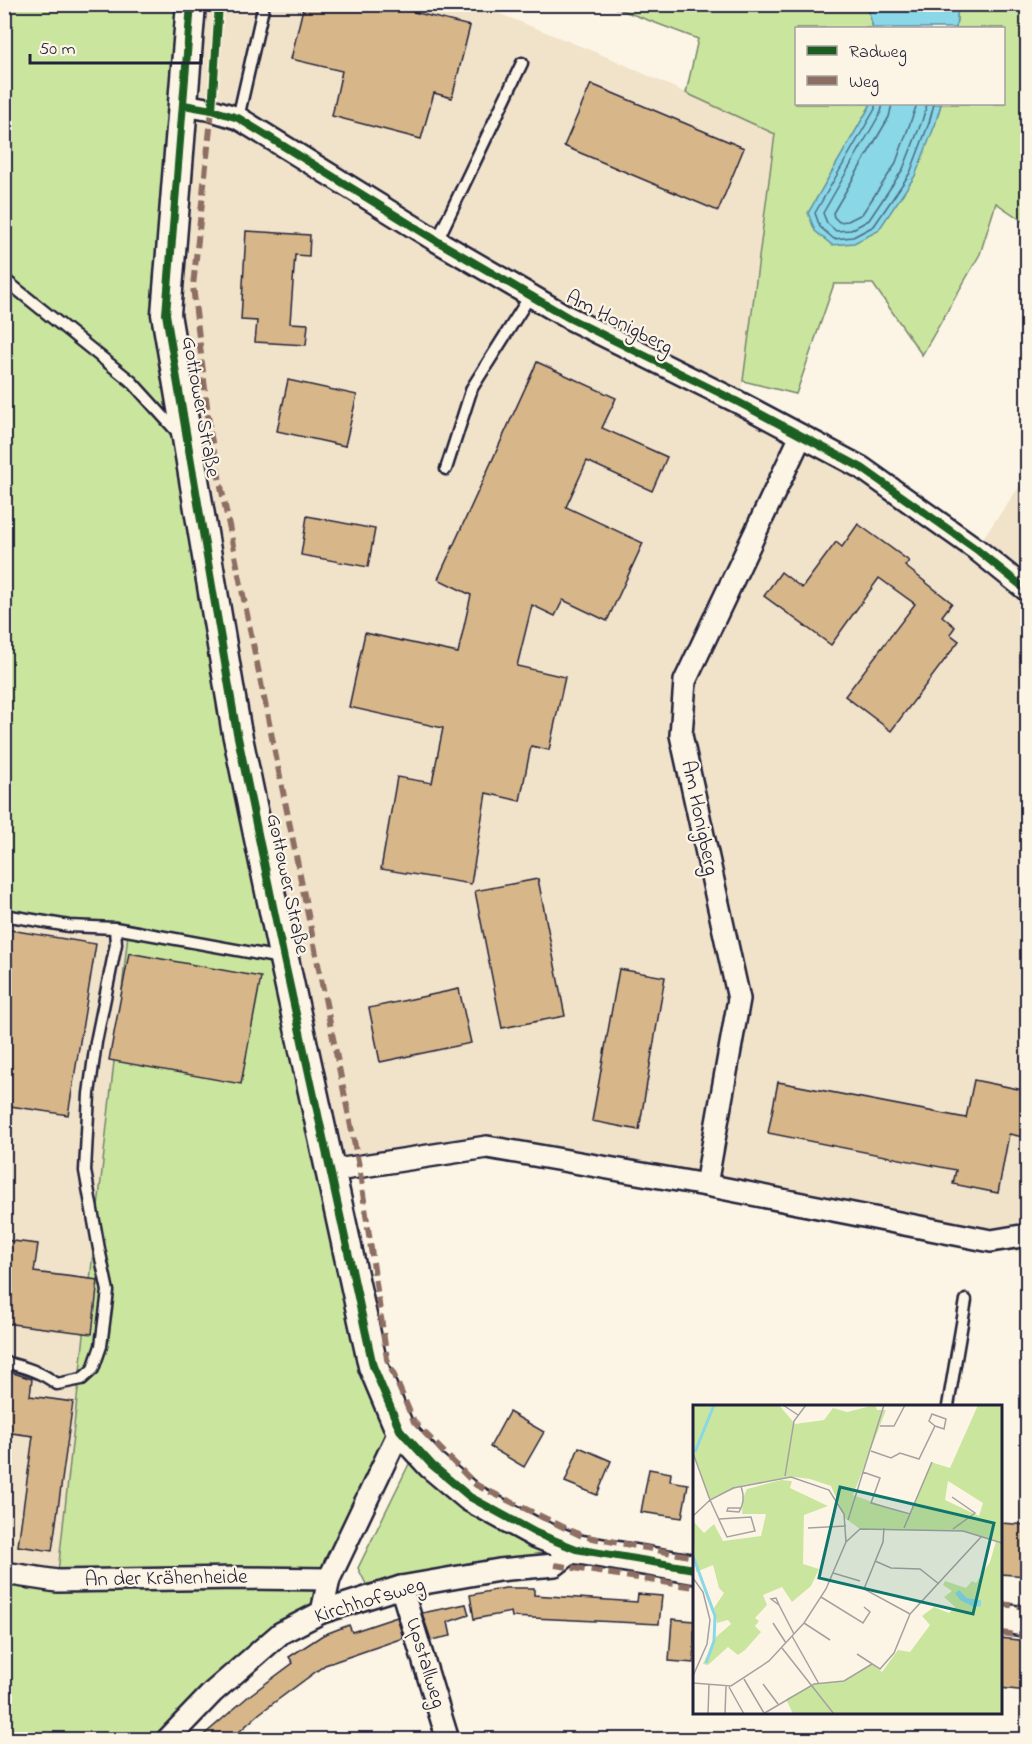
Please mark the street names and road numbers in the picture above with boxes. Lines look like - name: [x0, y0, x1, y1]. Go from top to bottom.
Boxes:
- street label: Am Honigberg: [559, 283, 678, 365]
- street label: Gottower Straße: [173, 334, 227, 481]
- street label: Am Honigberg: [670, 758, 726, 879]
- street label: Gottower Straße: [257, 811, 317, 958]
- street label: An der Krähenheide: [84, 1563, 248, 1595]
- street label: Kirchhofsweg: [311, 1570, 429, 1634]
- street label: Upstallweg: [395, 1614, 453, 1713]

